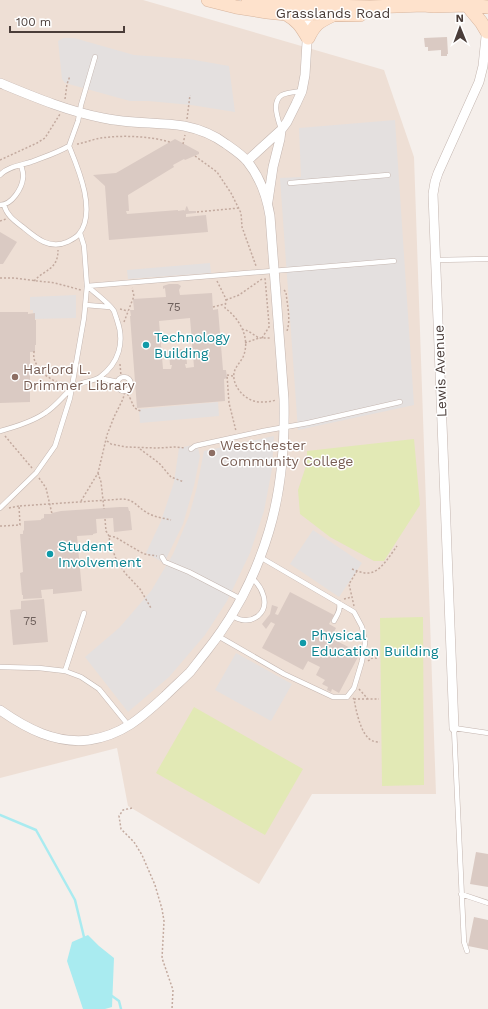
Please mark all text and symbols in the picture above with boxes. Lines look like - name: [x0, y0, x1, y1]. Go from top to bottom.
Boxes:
- street label: Grasslands Road: [276, 5, 390, 21]
- scale bar: [10, 8, 124, 34]
- north arrow: [440, 8, 480, 48]
- text: N: [456, 12, 464, 25]
- text: 100 m: [16, 15, 51, 29]
- house number: 75: [167, 300, 181, 314]
- street label: Lewis Avenue: [430, 324, 450, 418]
- place label: Technology Building: [154, 329, 231, 361]
- marker: Technology Building: [141, 340, 151, 350]
- place label: Harlord L. Drimmer Library: [23, 361, 135, 393]
- marker: Harlord L. Drimmer Library: [10, 372, 20, 382]
- place label: Westchester Community College: [220, 437, 353, 469]
- marker: Westchester Community College: [207, 448, 217, 458]
- place label: Student Involvement: [58, 538, 142, 570]
- marker: Student Involvement: [45, 549, 55, 559]
- house number: 75: [23, 614, 37, 628]
- place label: Physical Education Building: [311, 627, 439, 659]
- marker: Physical Education Building: [298, 638, 308, 648]

